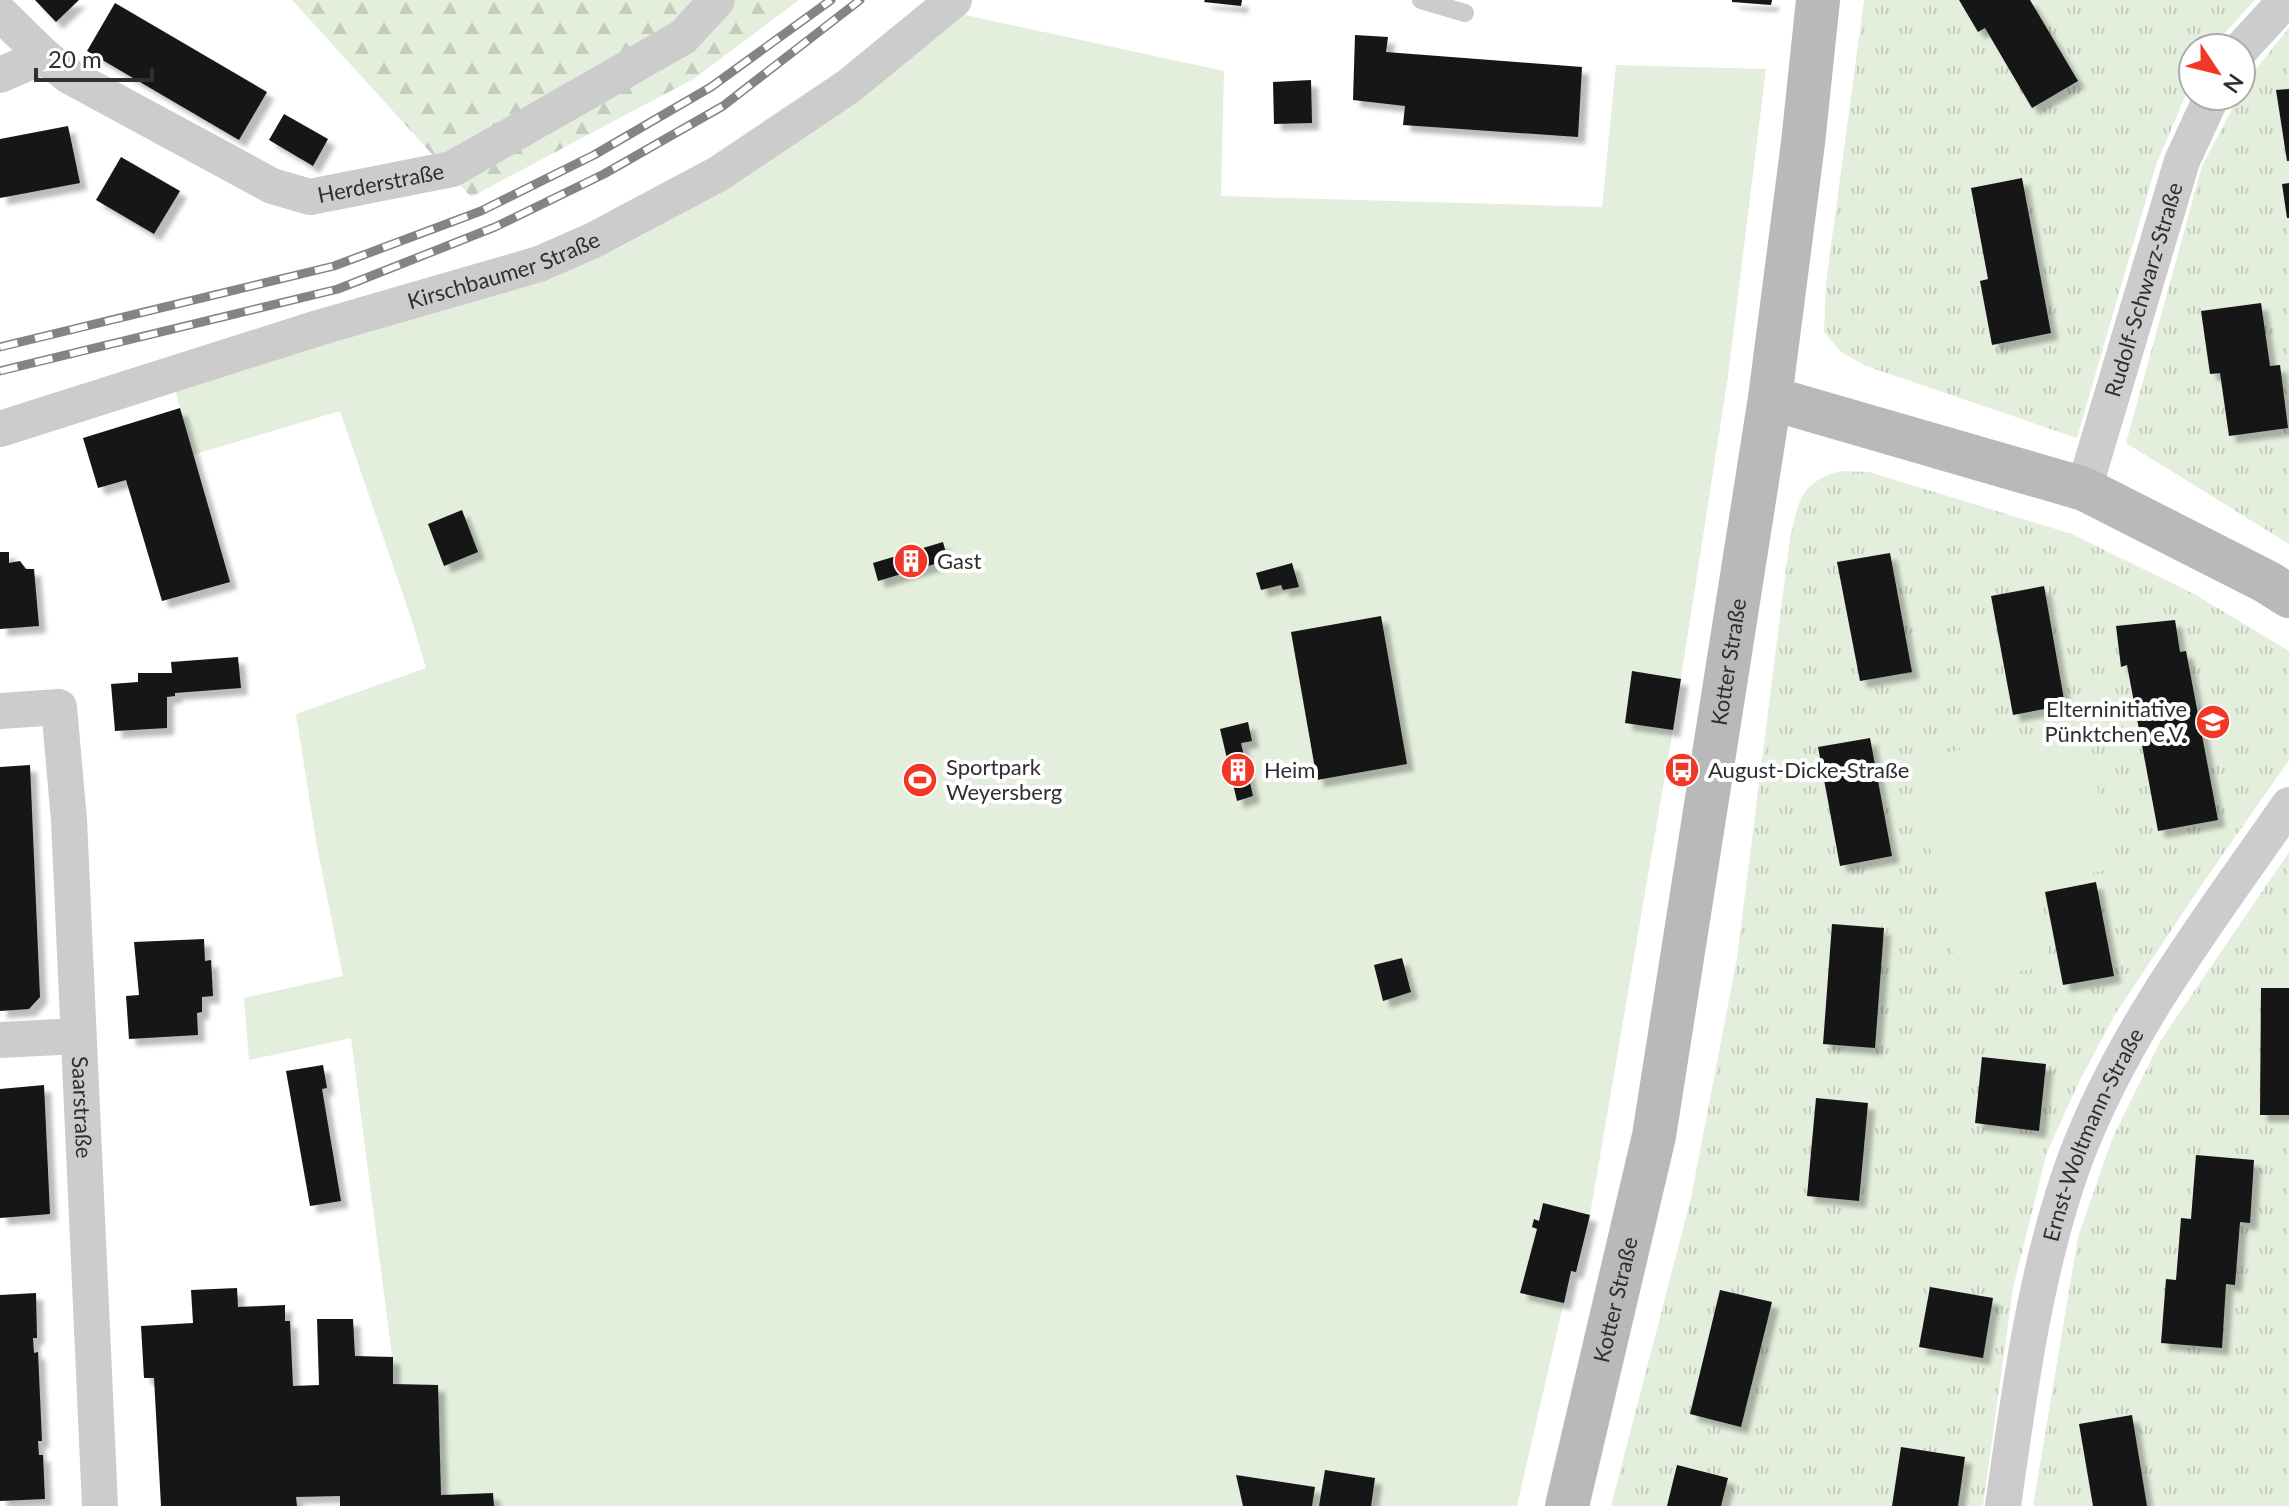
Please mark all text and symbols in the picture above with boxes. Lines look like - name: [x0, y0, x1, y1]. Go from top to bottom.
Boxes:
- scale bar: [36, 32, 152, 82]
- north arrow: [2177, 32, 2257, 112]
- text: 20 m: [48, 44, 102, 73]
- text: N: [2218, 69, 2250, 98]
- street label: Herderstraße: [315, 157, 446, 208]
- street label: Rudolf-Schwarz-Straße: [2098, 179, 2188, 400]
- street label: Kirschbaumer Straße: [404, 225, 604, 314]
- building icon: Gast: [892, 542, 930, 580]
- place label: Gast: [937, 547, 981, 574]
- street label: Kotter Straße: [1705, 596, 1751, 727]
- place label: Elterninitiative Pünktchen e.V.: [2044, 695, 2187, 747]
- school or university icon: Elterninitiative Pünktchen e.V.: [2194, 703, 2232, 741]
- building icon: Heim: [1219, 751, 1257, 789]
- bus stop icon: August-Dicke-Straße: [1663, 751, 1701, 789]
- place label: Sportpark Weyersberg: [946, 753, 1062, 805]
- place label: Heim: [1264, 756, 1315, 783]
- place label: August-Dicke-Straße: [1708, 756, 1909, 783]
- sports icon: Sportpark Weyersberg: [901, 761, 939, 799]
- street label: Ernst-Woltmann-Straße: [2036, 1023, 2149, 1244]
- street label: Saarstraße: [67, 1055, 98, 1159]
- street label: Kotter Straße: [1587, 1234, 1643, 1365]

